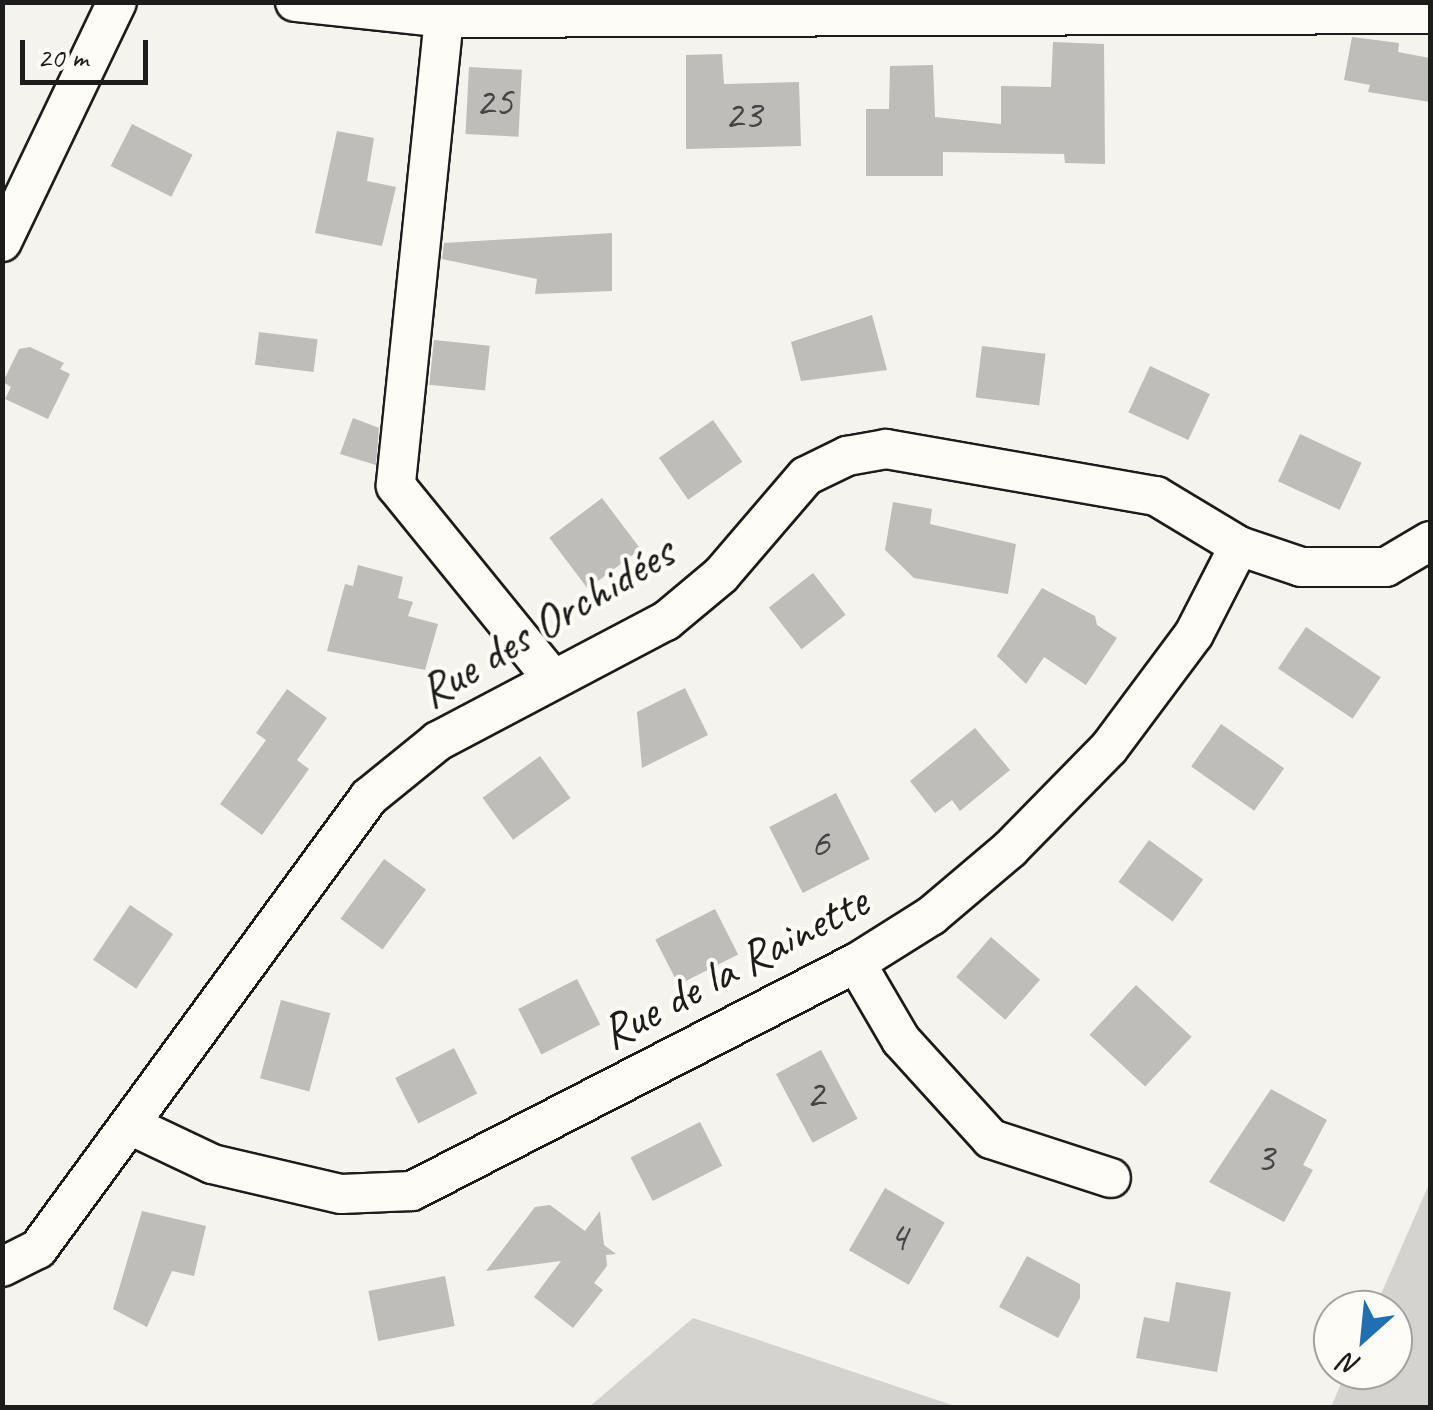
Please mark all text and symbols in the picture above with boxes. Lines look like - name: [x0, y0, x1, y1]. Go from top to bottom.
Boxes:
- scale bar: [25, 20, 152, 82]
- text: 20 m: [37, 38, 88, 76]
- house number: 25: [475, 77, 513, 127]
- house number: 23: [724, 90, 762, 140]
- street label: Rue des Orchidées: [408, 523, 684, 721]
- house number: 6: [811, 818, 829, 868]
- street label: Rue de la Rainette: [590, 872, 878, 1062]
- house number: 2: [806, 1069, 824, 1119]
- house number: 3: [1256, 1133, 1274, 1183]
- house number: 4: [889, 1212, 907, 1262]
- north arrow: [1313, 1290, 1413, 1390]
- text: N: [1334, 1346, 1366, 1385]

